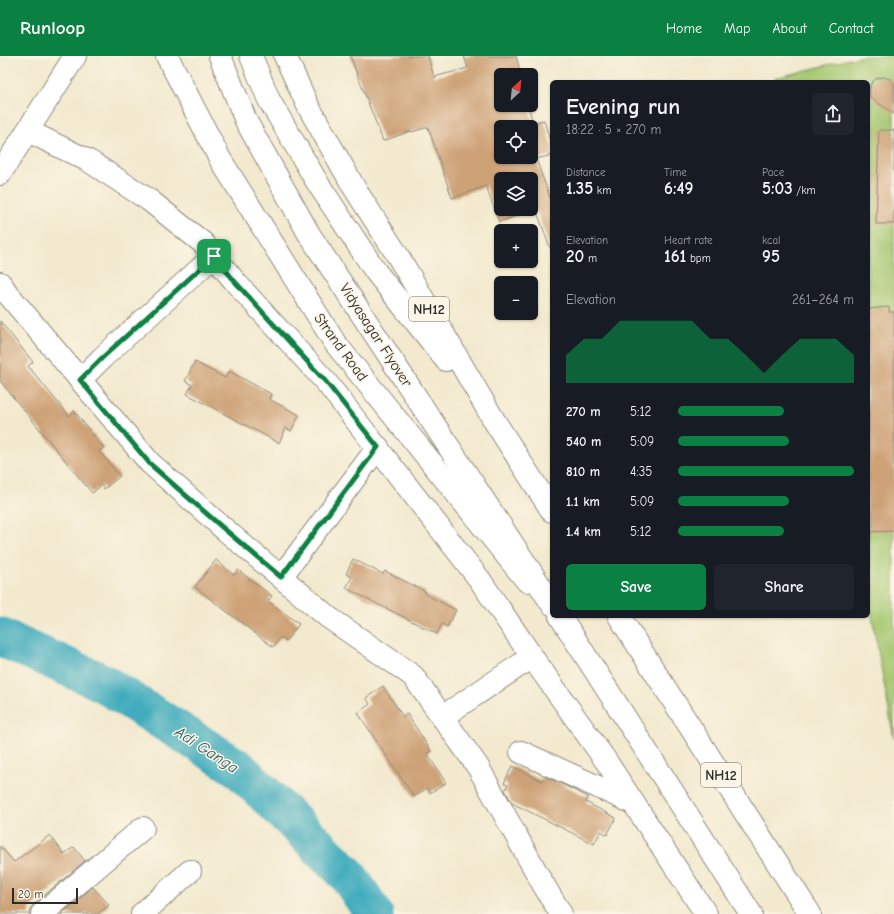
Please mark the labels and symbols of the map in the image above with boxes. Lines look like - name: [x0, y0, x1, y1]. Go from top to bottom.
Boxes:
- north arrow: [494, 68, 538, 112]
- pin: [197, 239, 231, 273]
- street label: Vidyasagar Flyover: [336, 280, 416, 390]
- road number: NH12: [409, 297, 449, 321]
- street label: Strand Road: [310, 310, 372, 384]
- water label: Adi Ganga: [171, 722, 242, 777]
- road number: NH12: [701, 763, 741, 787]
- scale bar: [12, 886, 78, 905]

